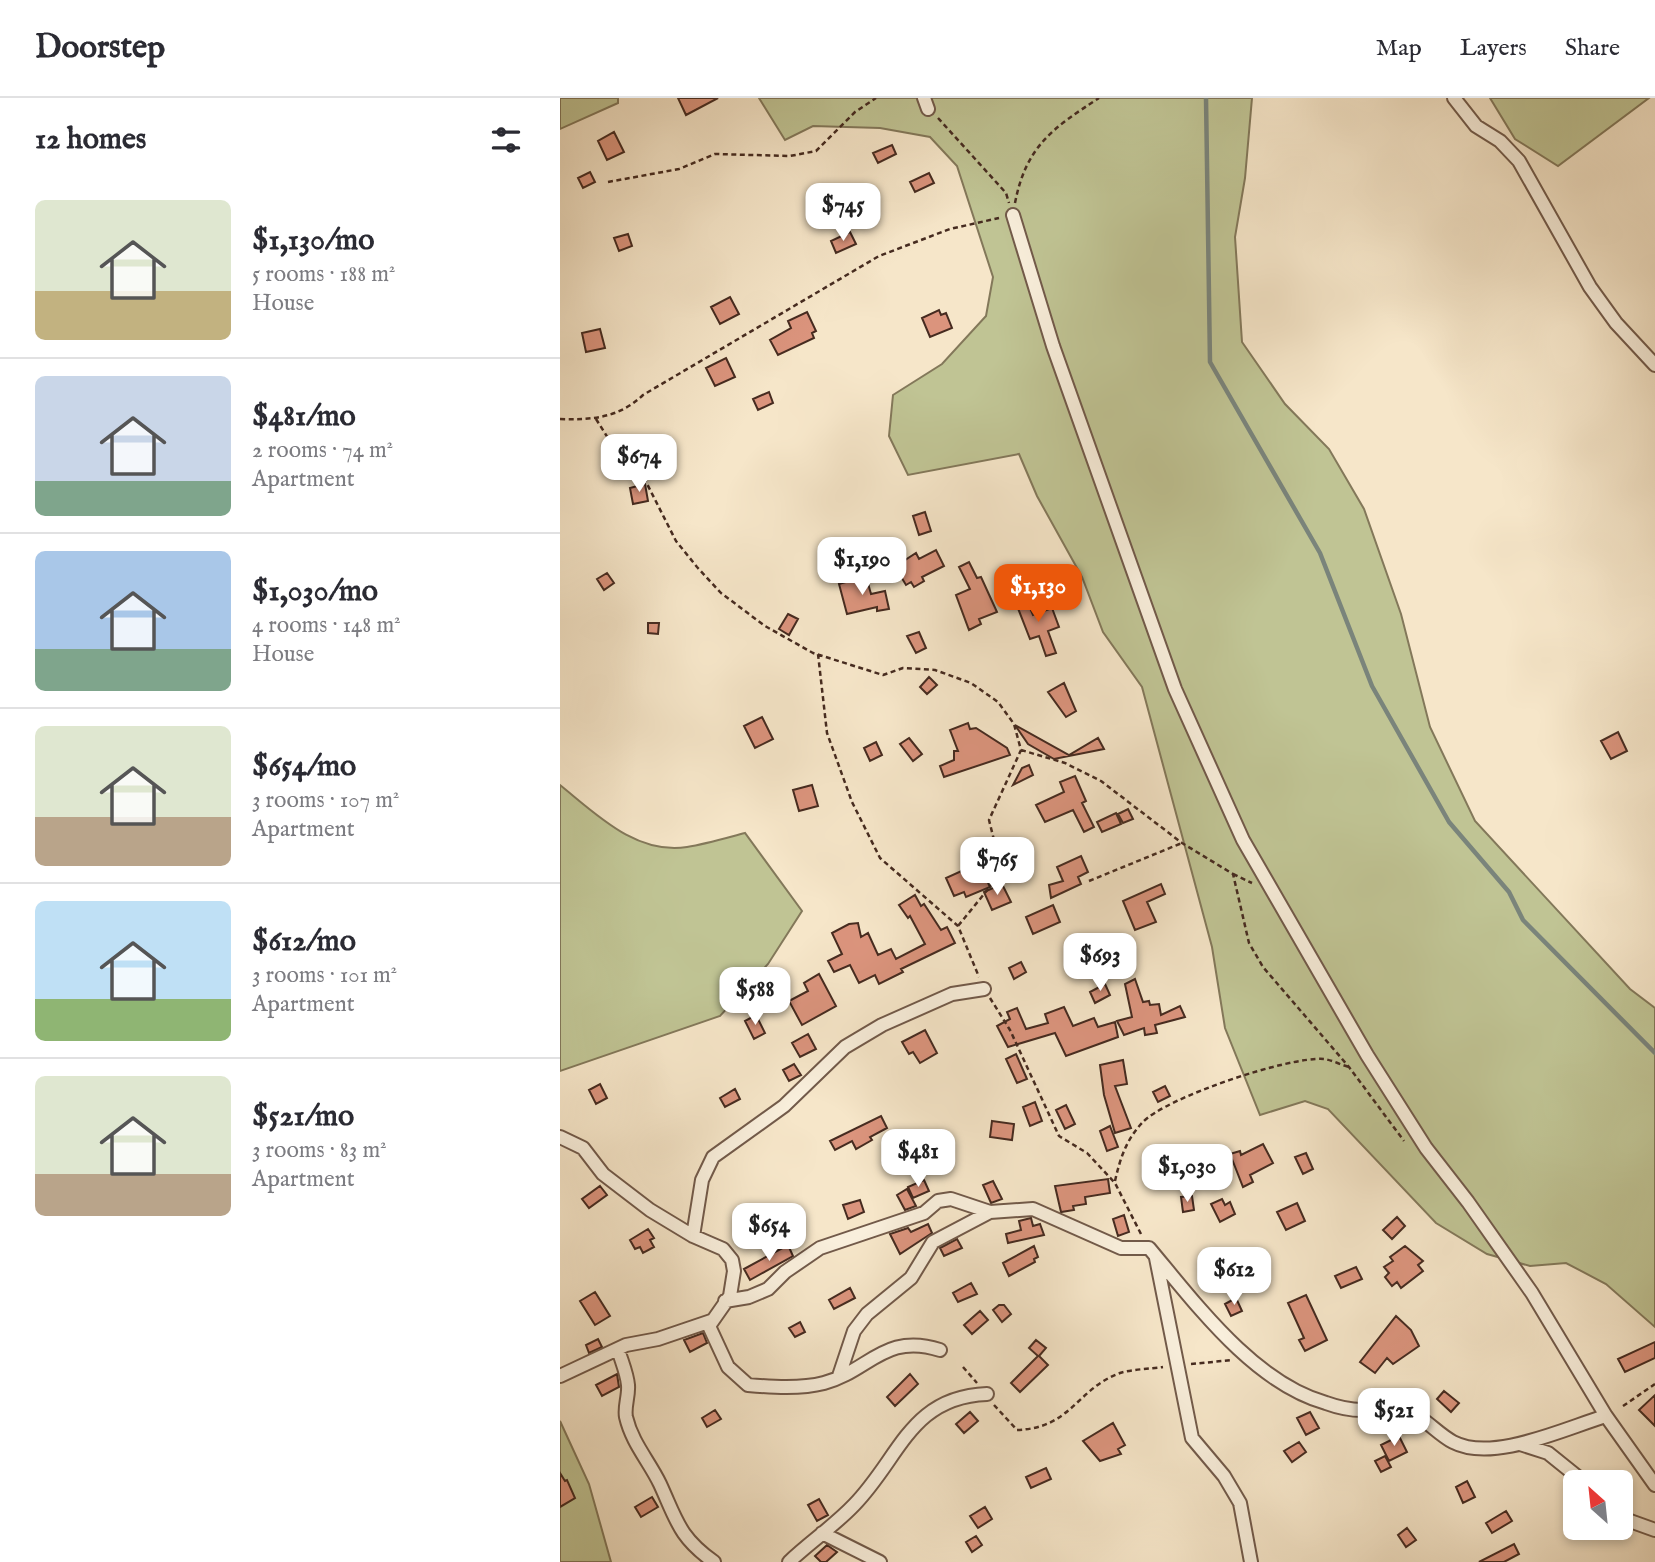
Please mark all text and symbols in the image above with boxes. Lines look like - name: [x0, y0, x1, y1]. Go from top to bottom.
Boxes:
- text: Doorstep: [35, 27, 165, 69]
- text: Map: [1376, 33, 1422, 64]
- text: Layers: [1460, 33, 1527, 64]
- text: Share: [1565, 33, 1620, 64]
- text: 12 homes: [35, 121, 146, 159]
- icon: filters: [487, 121, 525, 159]
- pin: $745: [802, 184, 884, 243]
- text: $745: [822, 191, 864, 220]
- text: $1,130/mo: [252, 222, 374, 260]
- icon: home: [91, 228, 175, 312]
- text: 5 rooms · 188 m²: [252, 260, 395, 289]
- text: House: [252, 289, 314, 318]
- text: $481/mo: [252, 398, 356, 436]
- icon: home: [91, 404, 175, 488]
- pin: $674: [598, 434, 680, 494]
- text: 2 rooms · 74 m²: [252, 436, 393, 465]
- text: $674: [617, 442, 661, 471]
- text: Apartment: [252, 465, 355, 494]
- pin: $1,190: [805, 538, 919, 597]
- text: $1,190: [833, 545, 891, 574]
- pin: $1,130: [981, 564, 1095, 624]
- text: $1,130: [1010, 572, 1066, 601]
- text: $1,030/mo: [252, 573, 378, 611]
- icon: home: [91, 579, 175, 663]
- text: 4 rooms · 148 m²: [252, 611, 401, 640]
- text: House: [252, 640, 314, 669]
- text: $654/mo: [252, 748, 356, 786]
- icon: home: [91, 754, 175, 838]
- text: 3 rooms · 107 m²: [252, 786, 400, 815]
- text: Apartment: [252, 815, 355, 844]
- pin: $765: [956, 838, 1038, 897]
- text: $765: [976, 845, 1018, 874]
- text: $612/mo: [252, 923, 356, 961]
- icon: home: [91, 929, 175, 1013]
- pin: $693: [1059, 934, 1141, 993]
- text: $693: [1079, 941, 1121, 970]
- text: 3 rooms · 101 m²: [252, 961, 397, 990]
- pin: $588: [714, 968, 796, 1027]
- text: $588: [735, 975, 775, 1004]
- text: Apartment: [252, 990, 355, 1019]
- text: $521/mo: [252, 1098, 354, 1136]
- icon: home: [91, 1104, 175, 1188]
- pin: $481: [877, 1130, 959, 1189]
- text: 3 rooms · 83 m²: [252, 1136, 387, 1165]
- text: $481: [897, 1137, 939, 1166]
- pin: $1,030: [1130, 1144, 1244, 1204]
- text: $1,030: [1158, 1152, 1216, 1181]
- text: Apartment: [252, 1165, 355, 1194]
- pin: $654: [728, 1204, 810, 1263]
- text: $654: [748, 1211, 790, 1240]
- pin: $612: [1193, 1248, 1275, 1307]
- text: $612: [1213, 1255, 1255, 1284]
- pin: $521: [1353, 1388, 1435, 1448]
- text: $521: [1374, 1396, 1414, 1425]
- north arrow: [1563, 1470, 1633, 1540]
- map controls: [1563, 1470, 1633, 1540]

